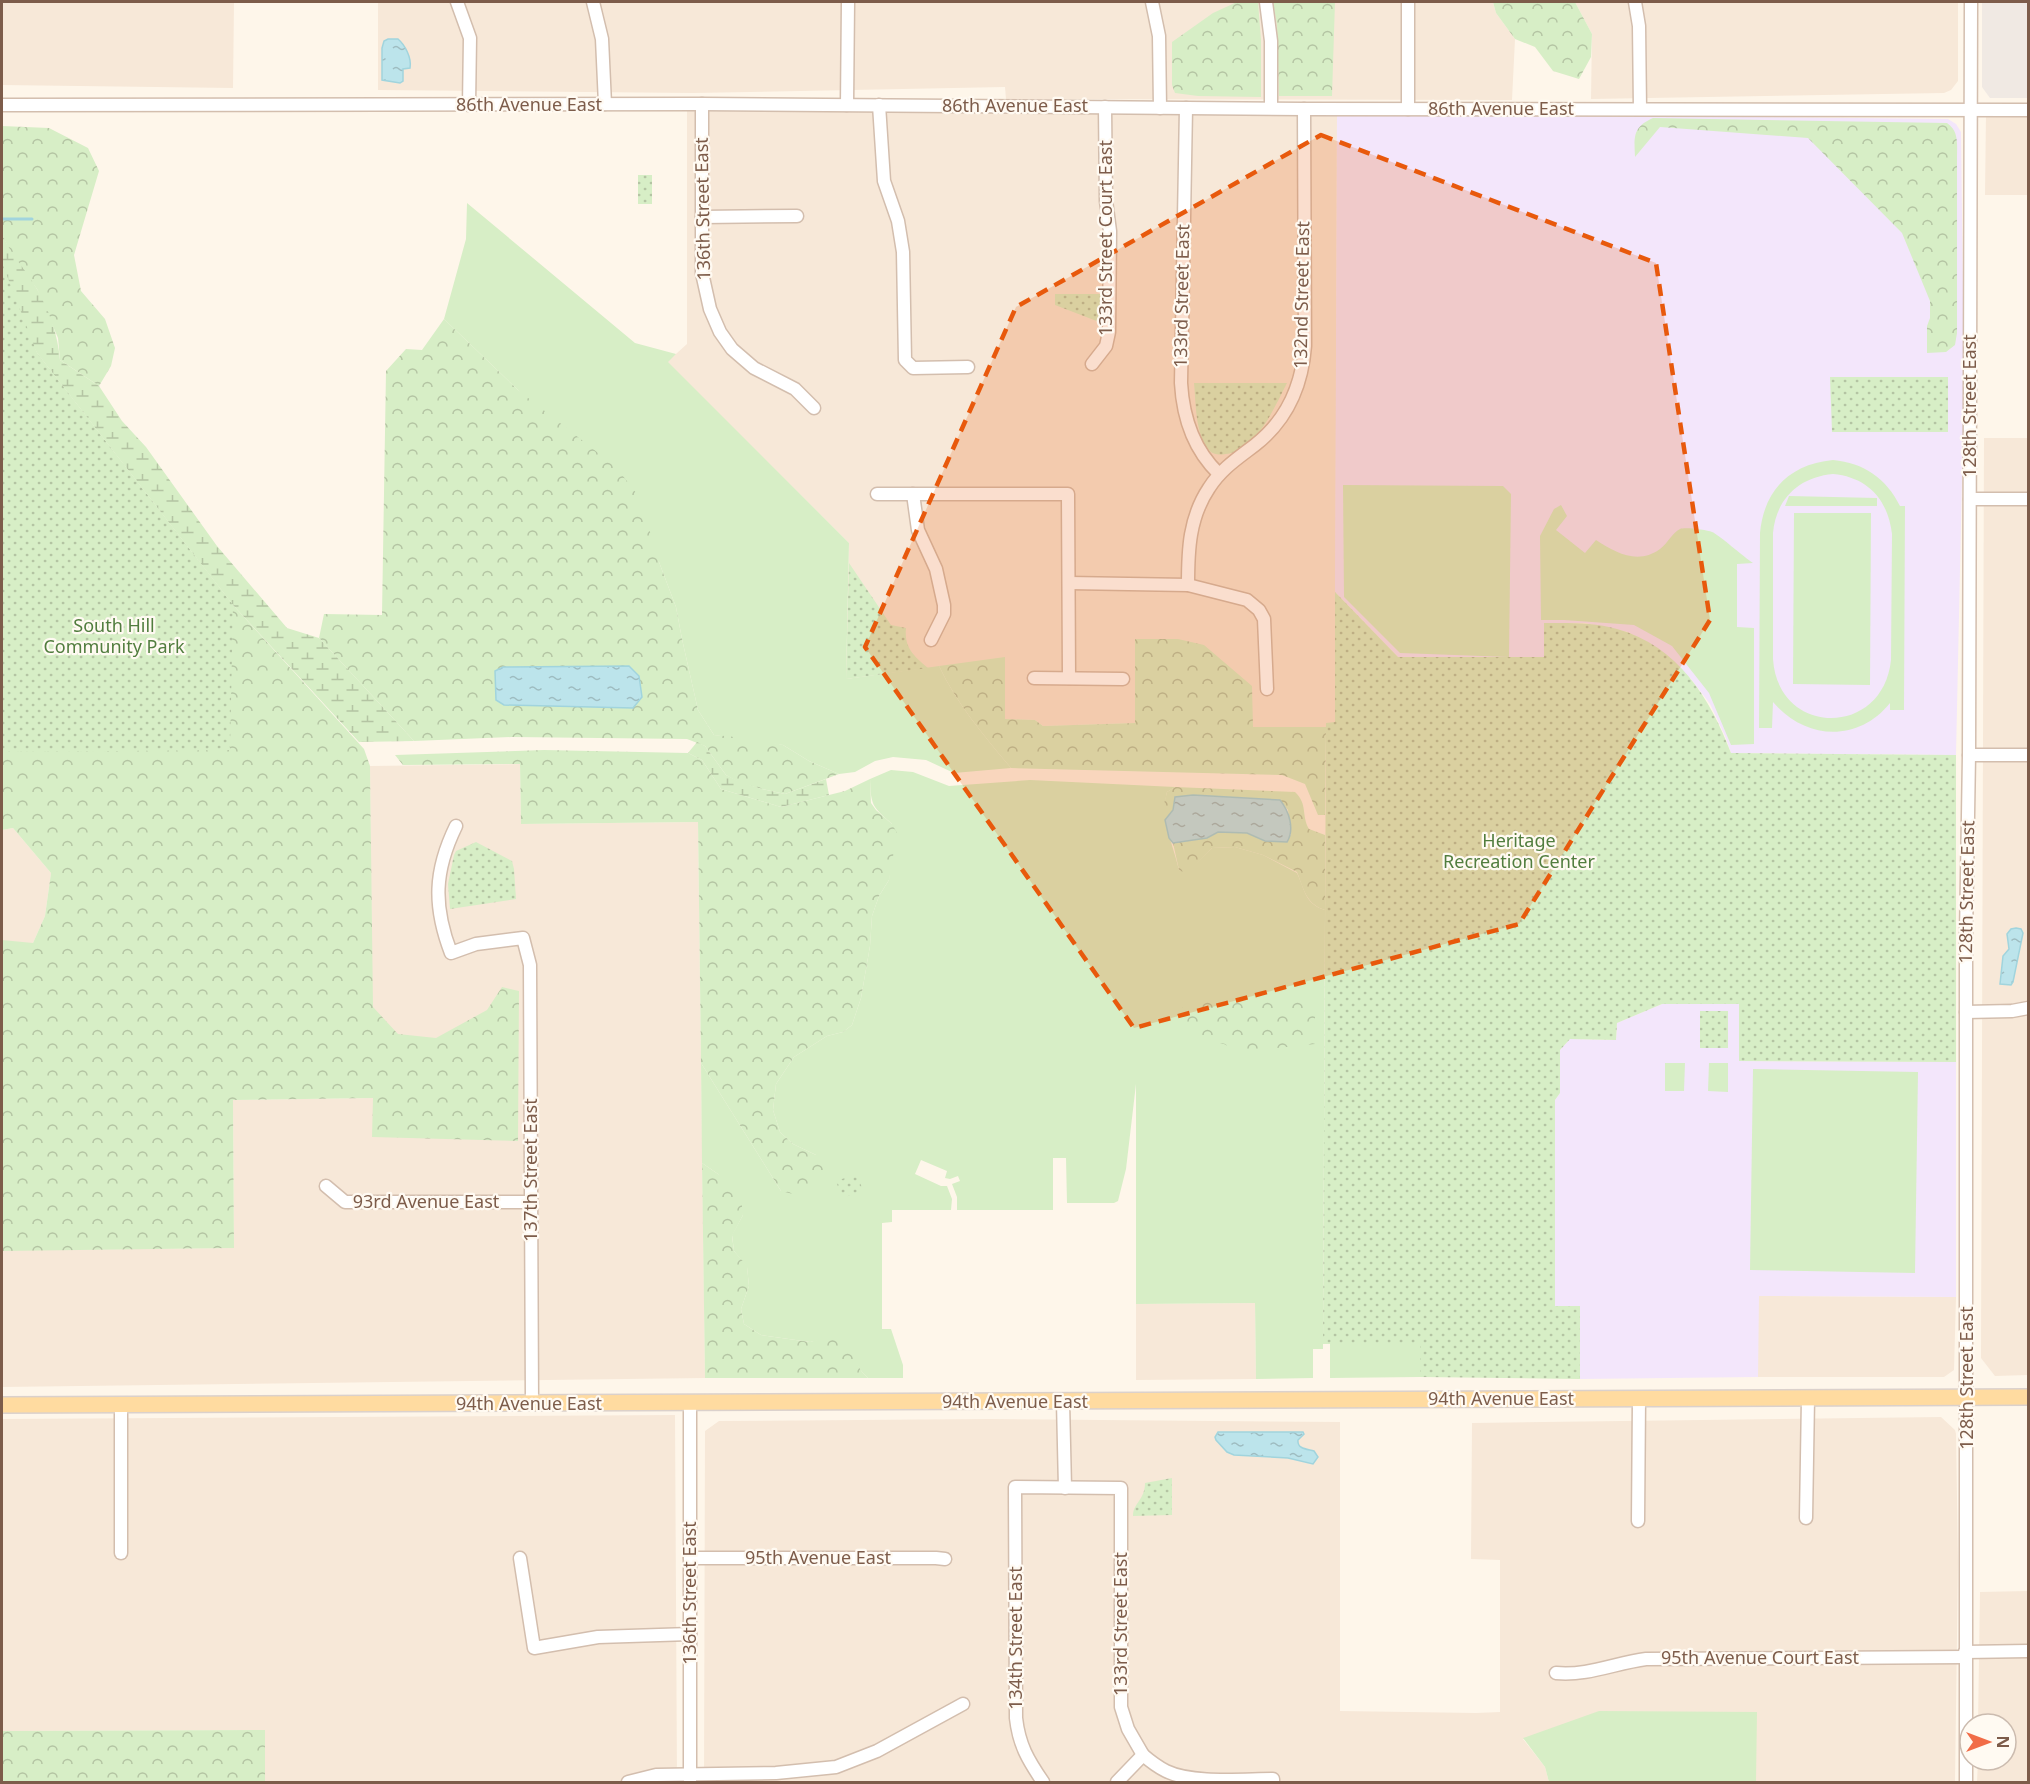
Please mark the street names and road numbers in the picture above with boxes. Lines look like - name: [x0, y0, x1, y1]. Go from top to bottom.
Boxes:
- street label: 86th Avenue East: [456, 92, 602, 116]
- street label: 86th Avenue East: [942, 93, 1088, 117]
- street label: 86th Avenue East: [1428, 96, 1574, 120]
- street label: 136th Street East: [689, 137, 715, 281]
- street label: 133rd Street Court East: [1093, 140, 1117, 336]
- street label: 132nd Street East: [1288, 220, 1314, 369]
- street label: 133rd Street East: [1168, 223, 1194, 368]
- street label: 128th Street East: [1957, 334, 1981, 478]
- street label: 128th Street East: [1953, 820, 1979, 964]
- street label: 137th Street East: [518, 1098, 542, 1242]
- street label: 93rd Avenue East: [353, 1189, 500, 1213]
- street label: 128th Street East: [1954, 1306, 1978, 1450]
- street label: 94th Avenue East: [1428, 1386, 1574, 1410]
- street label: 94th Avenue East: [942, 1389, 1088, 1413]
- street label: 94th Avenue East: [456, 1391, 602, 1415]
- street label: 136th Street East: [677, 1521, 701, 1665]
- street label: 95th Avenue East: [745, 1545, 891, 1569]
- street label: 133rd Street East: [1108, 1552, 1132, 1696]
- street label: 134th Street East: [1003, 1566, 1027, 1710]
- street label: 95th Avenue Court East: [1661, 1645, 1860, 1669]

